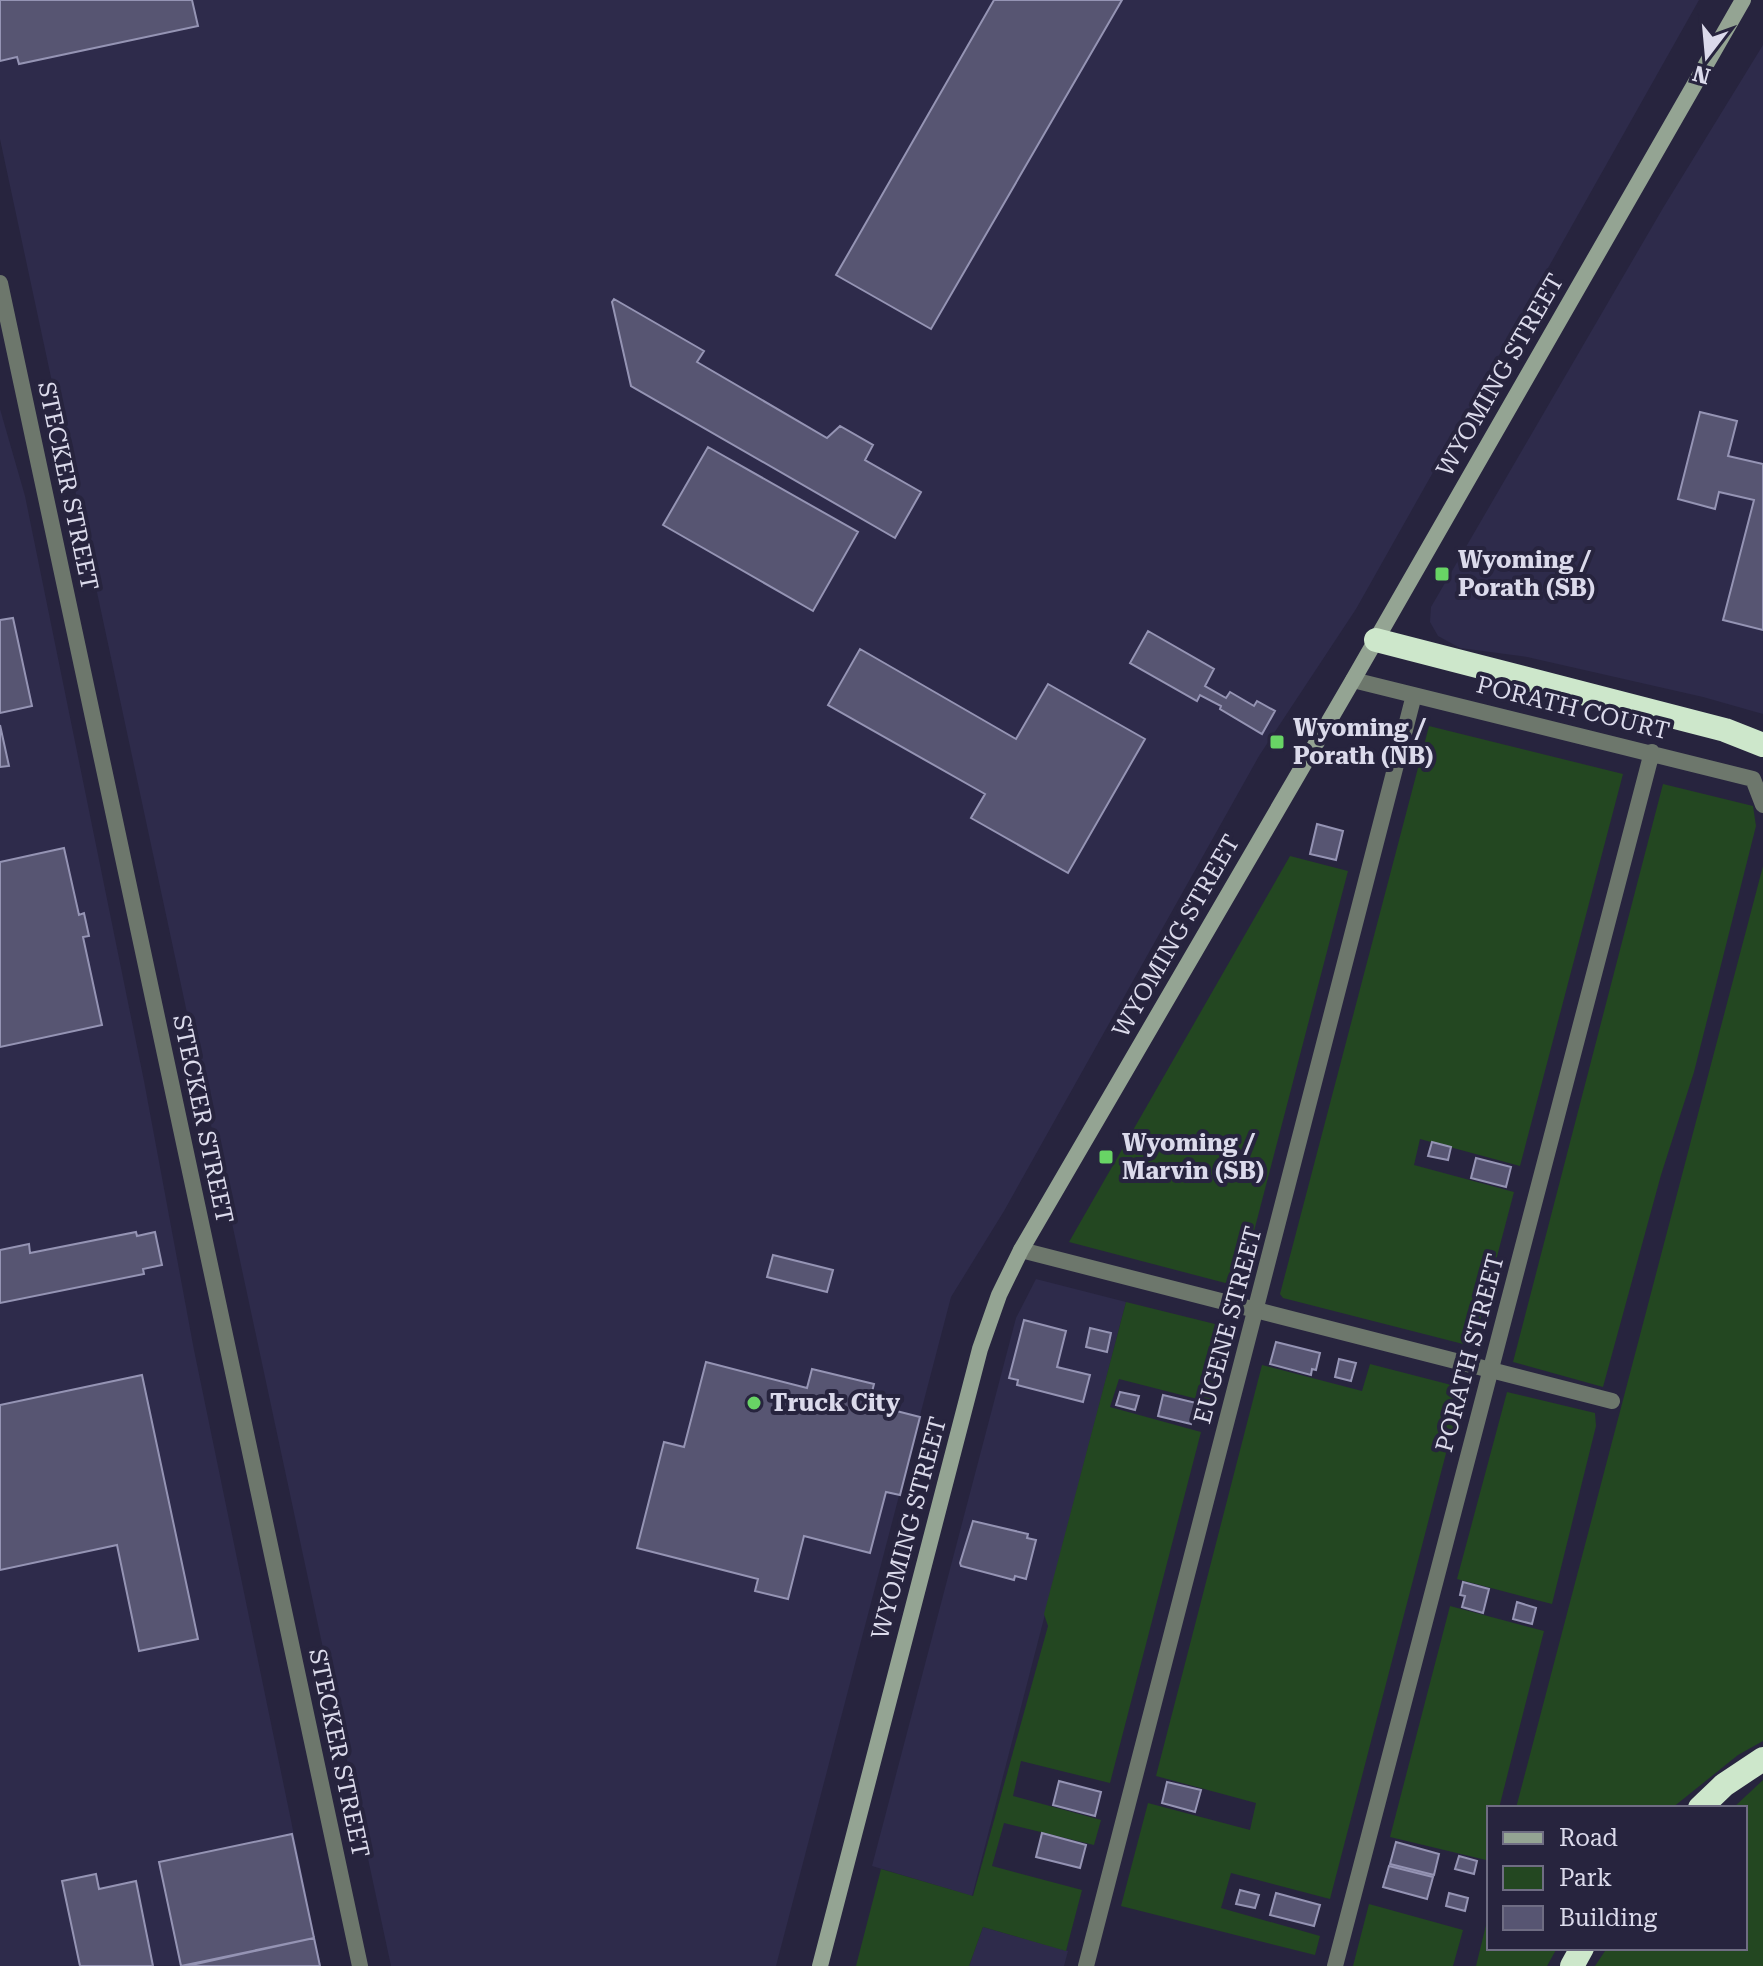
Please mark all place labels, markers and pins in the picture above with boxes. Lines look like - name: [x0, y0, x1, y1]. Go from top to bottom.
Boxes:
- place label: Wyoming / Porath (SB): [1458, 546, 1595, 602]
- marker: Wyoming / Porath (SB): [1433, 565, 1451, 583]
- place label: Wyoming / Porath (NB): [1293, 714, 1433, 770]
- marker: Wyoming / Porath (NB): [1268, 733, 1286, 751]
- place label: Wyoming / Marvin (SB): [1122, 1129, 1264, 1185]
- marker: Wyoming / Marvin (SB): [1097, 1148, 1115, 1166]
- place label: Truck City: [770, 1389, 901, 1417]
- marker: Truck City: [745, 1394, 763, 1412]

